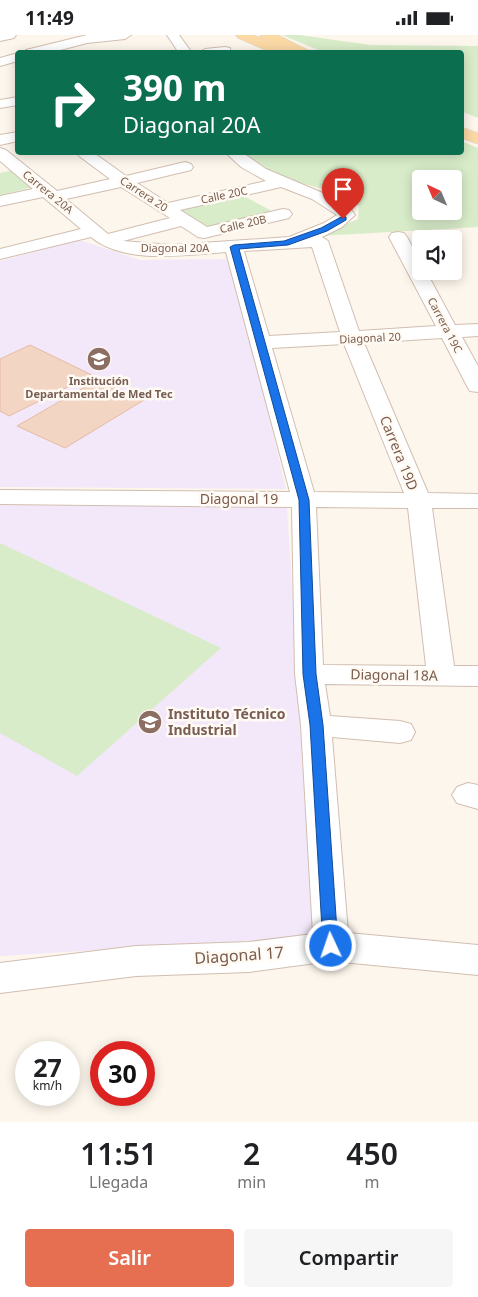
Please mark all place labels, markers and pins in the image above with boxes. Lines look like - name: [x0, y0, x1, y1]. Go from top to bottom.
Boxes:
- pin: [322, 168, 364, 219]
- school or university icon: Institución Departamental de Med Tec: [86, 346, 112, 372]
- place label: Institución Departamental de Med Tec: [25, 373, 173, 401]
- place label: Instituto Técnico Industrial: [168, 704, 286, 739]
- school or university icon: Instituto Técnico Industrial: [137, 709, 163, 735]

